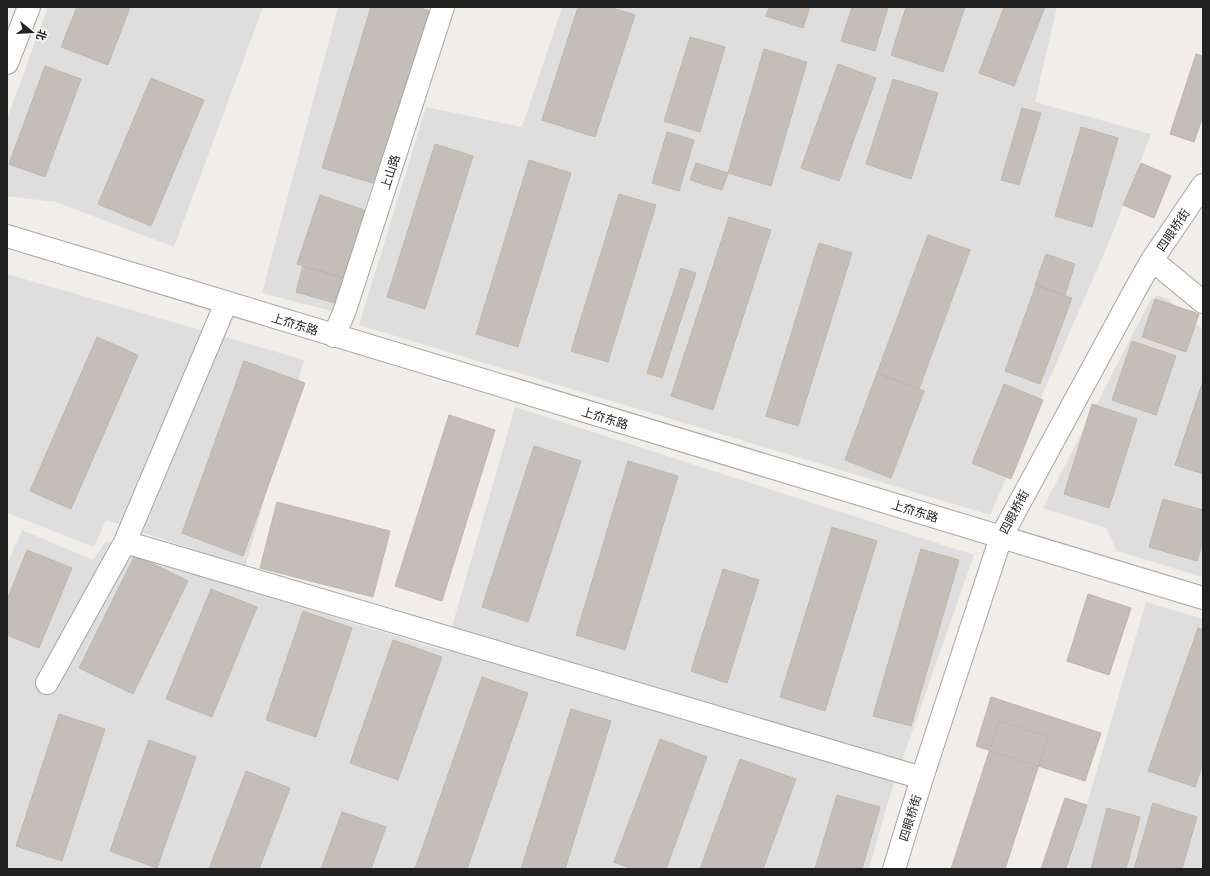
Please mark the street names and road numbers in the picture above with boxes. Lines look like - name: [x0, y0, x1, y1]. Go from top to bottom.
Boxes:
- street label: 上山路: [377, 153, 403, 191]
- street label: 四眼桥街: [1153, 206, 1193, 254]
- street label: 上夼东路: [270, 310, 320, 338]
- street label: 上夼东路: [580, 404, 630, 432]
- street label: 四眼桥街: [996, 487, 1032, 537]
- street label: 上夼东路: [890, 497, 940, 525]
- street label: 四眼桥街: [896, 793, 924, 843]

